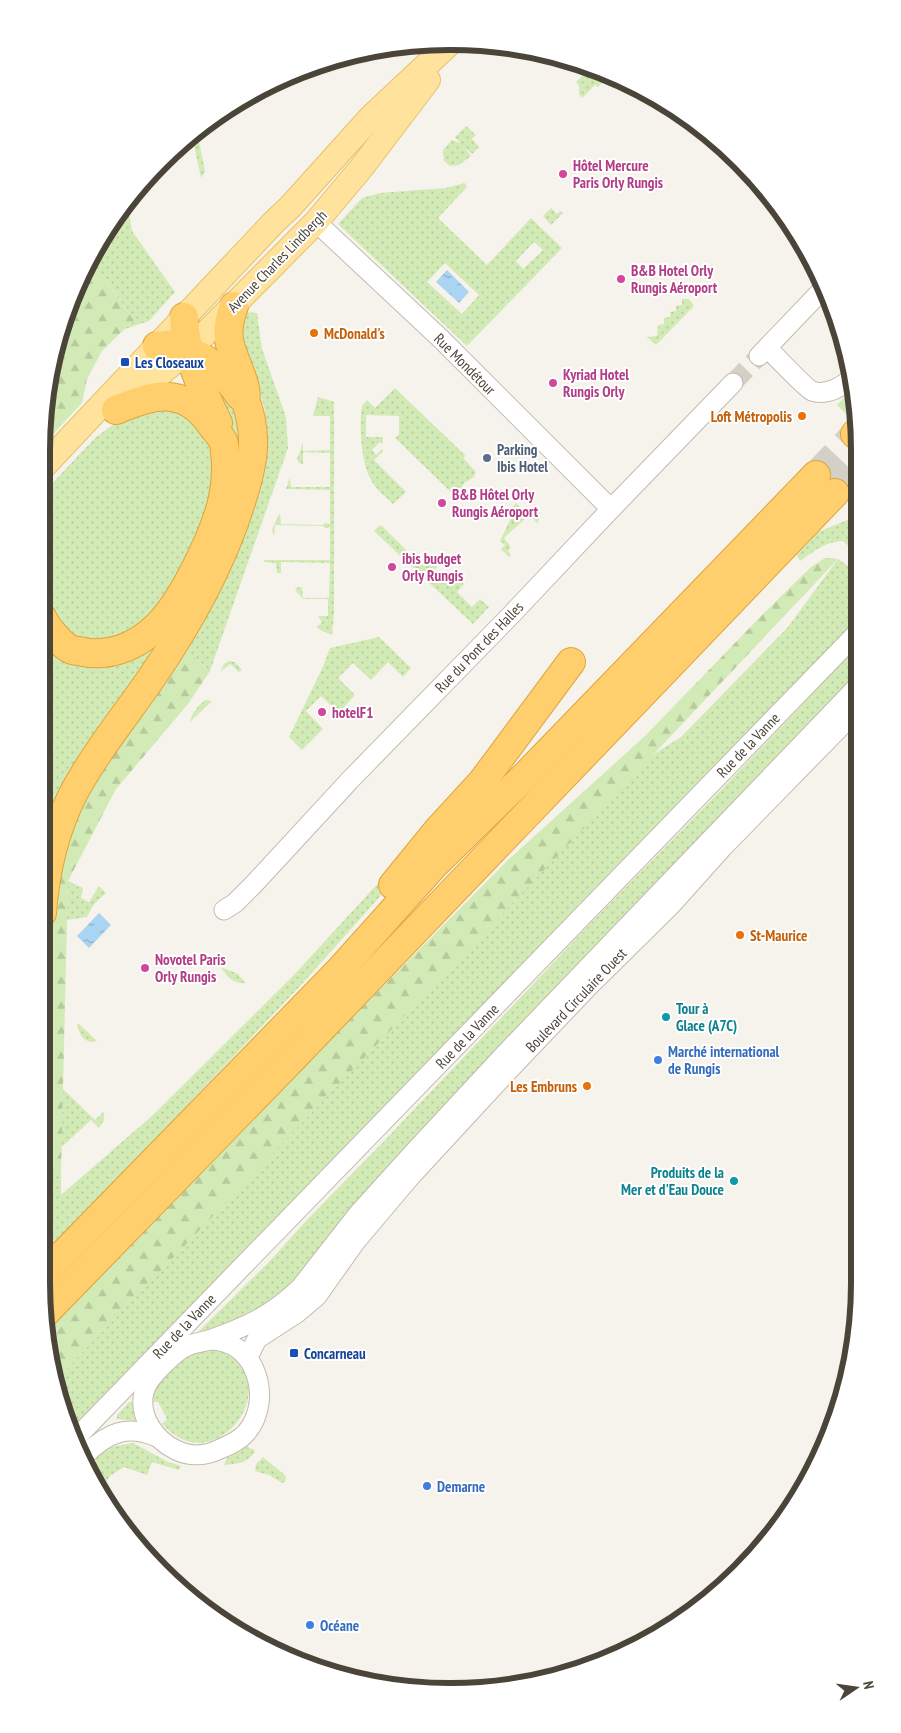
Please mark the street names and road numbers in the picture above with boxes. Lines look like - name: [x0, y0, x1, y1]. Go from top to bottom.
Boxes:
- street label: Avenue Charles Lindbergh: [223, 206, 331, 316]
- street label: Rue Mondétour: [430, 329, 500, 399]
- street label: Rue du Pont des Halles: [431, 598, 527, 696]
- street label: Rue de la Vanne: [712, 709, 784, 781]
- street label: Boulevard Circulaire Ouest: [521, 944, 631, 1056]
- street label: Rue de la Vanne: [431, 1000, 503, 1072]
- street label: Rue de la Vanne: [148, 1290, 220, 1362]

